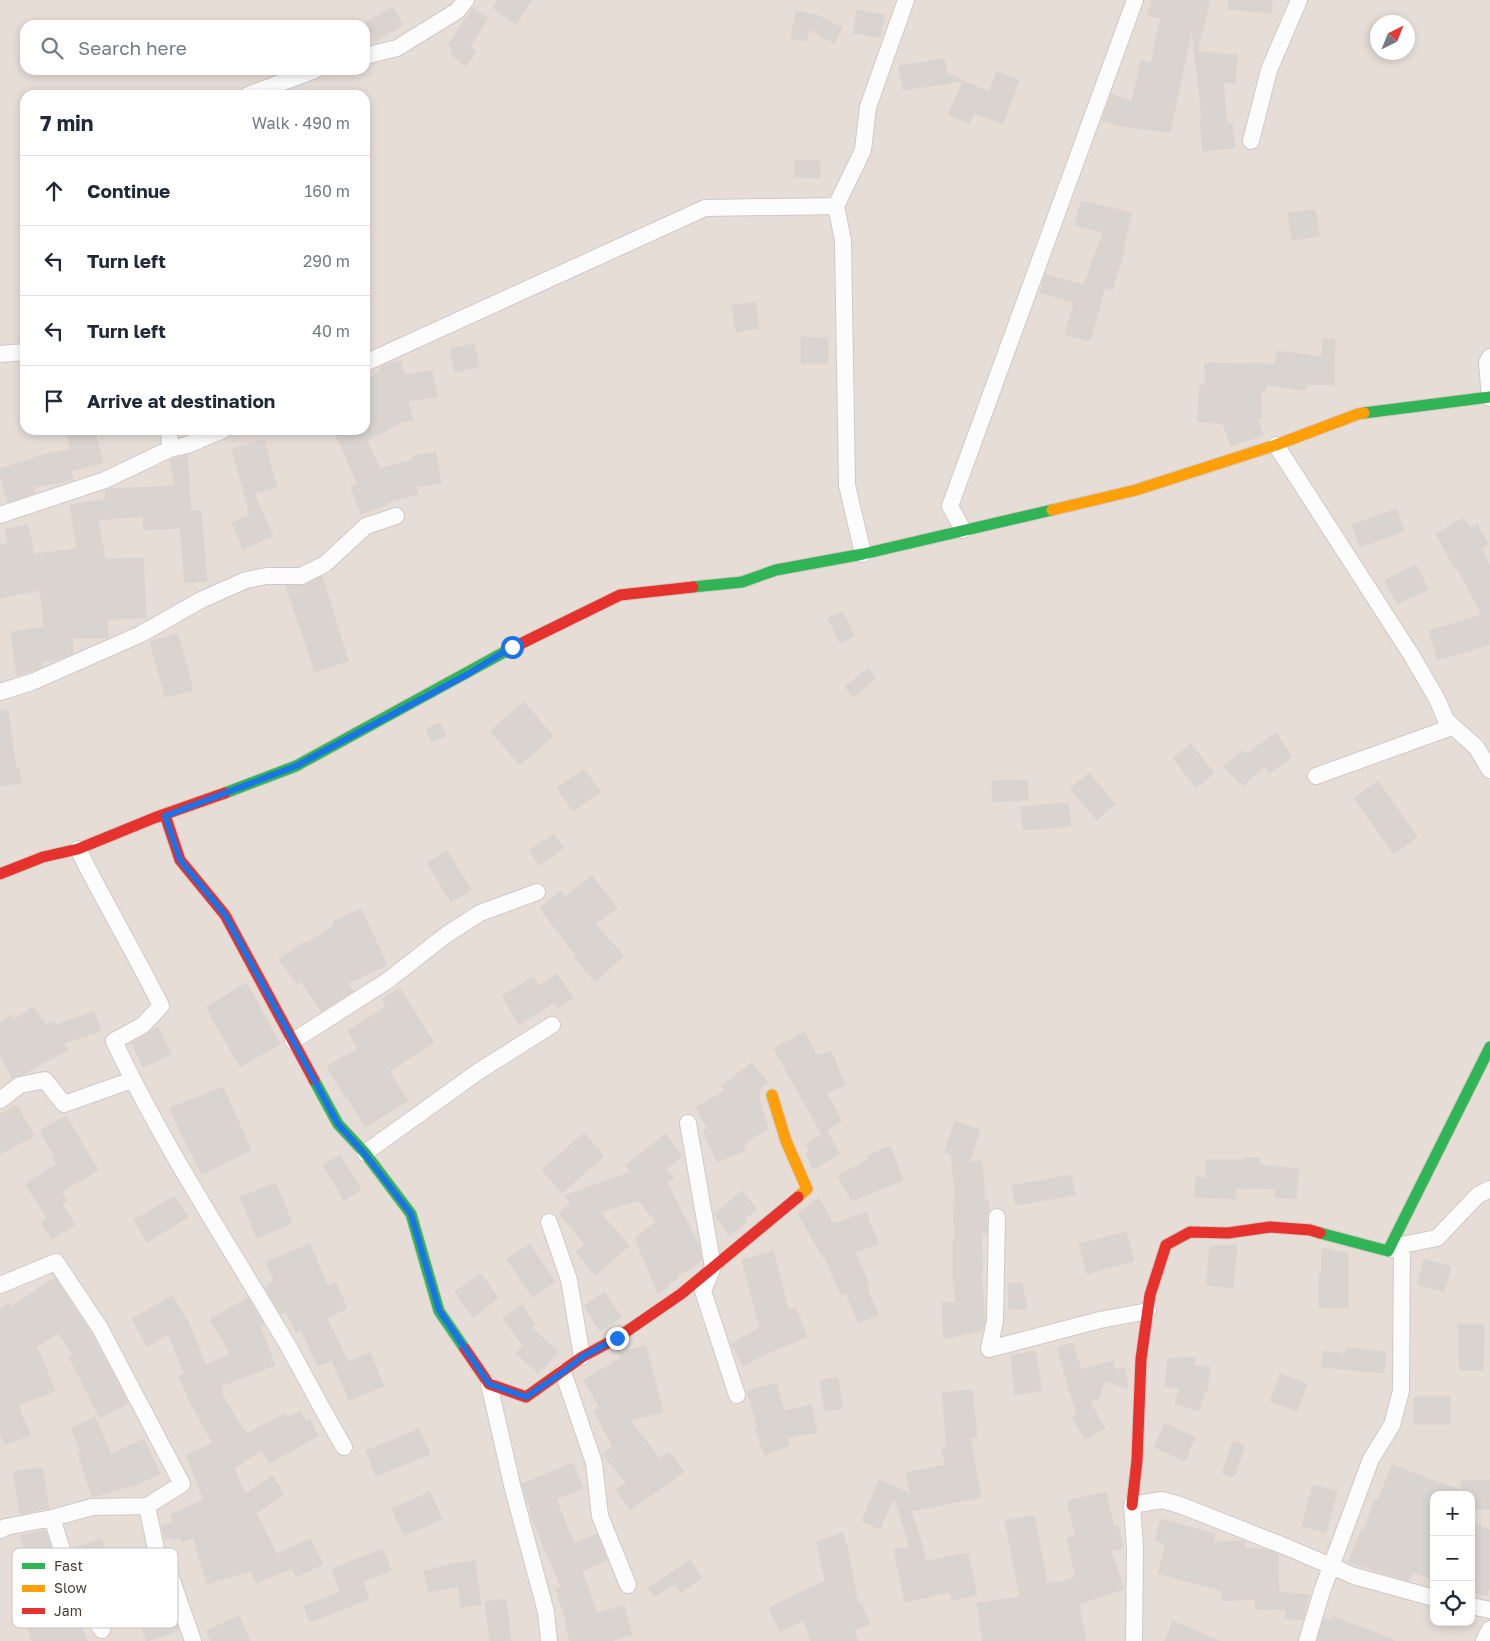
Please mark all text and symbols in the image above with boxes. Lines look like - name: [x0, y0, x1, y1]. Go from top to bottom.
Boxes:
- north arrow: [1370, 15, 1415, 60]
- search box: [20, 20, 370, 75]
- icon: search: [38, 34, 66, 62]
- text: Search here: [78, 36, 187, 59]
- text: 7 min: [40, 110, 94, 136]
- text: Walk · 490 m: [252, 113, 350, 133]
- icon: ahead: [40, 177, 68, 205]
- text: Continue: [87, 179, 170, 202]
- text: 160 m: [304, 181, 350, 201]
- icon: left: [40, 247, 68, 275]
- text: Turn left: [87, 249, 166, 272]
- text: 290 m: [303, 251, 350, 271]
- icon: left: [40, 317, 68, 345]
- text: Turn left: [87, 319, 166, 342]
- text: 40 m: [312, 321, 350, 341]
- icon: arrive: [40, 387, 68, 415]
- text: Arrive at destination: [87, 389, 275, 412]
- route start: [501, 636, 524, 659]
- route end: [606, 1327, 629, 1350]
- map controls: [1430, 1491, 1475, 1626]
- button: +: [1430, 1491, 1475, 1536]
- button: −: [1430, 1536, 1475, 1581]
- legend: [12, 1548, 178, 1628]
- text: Fast: [54, 1557, 83, 1574]
- text: Slow: [54, 1579, 87, 1596]
- button: locate: [1430, 1581, 1475, 1626]
- text: Jam: [54, 1602, 82, 1619]

